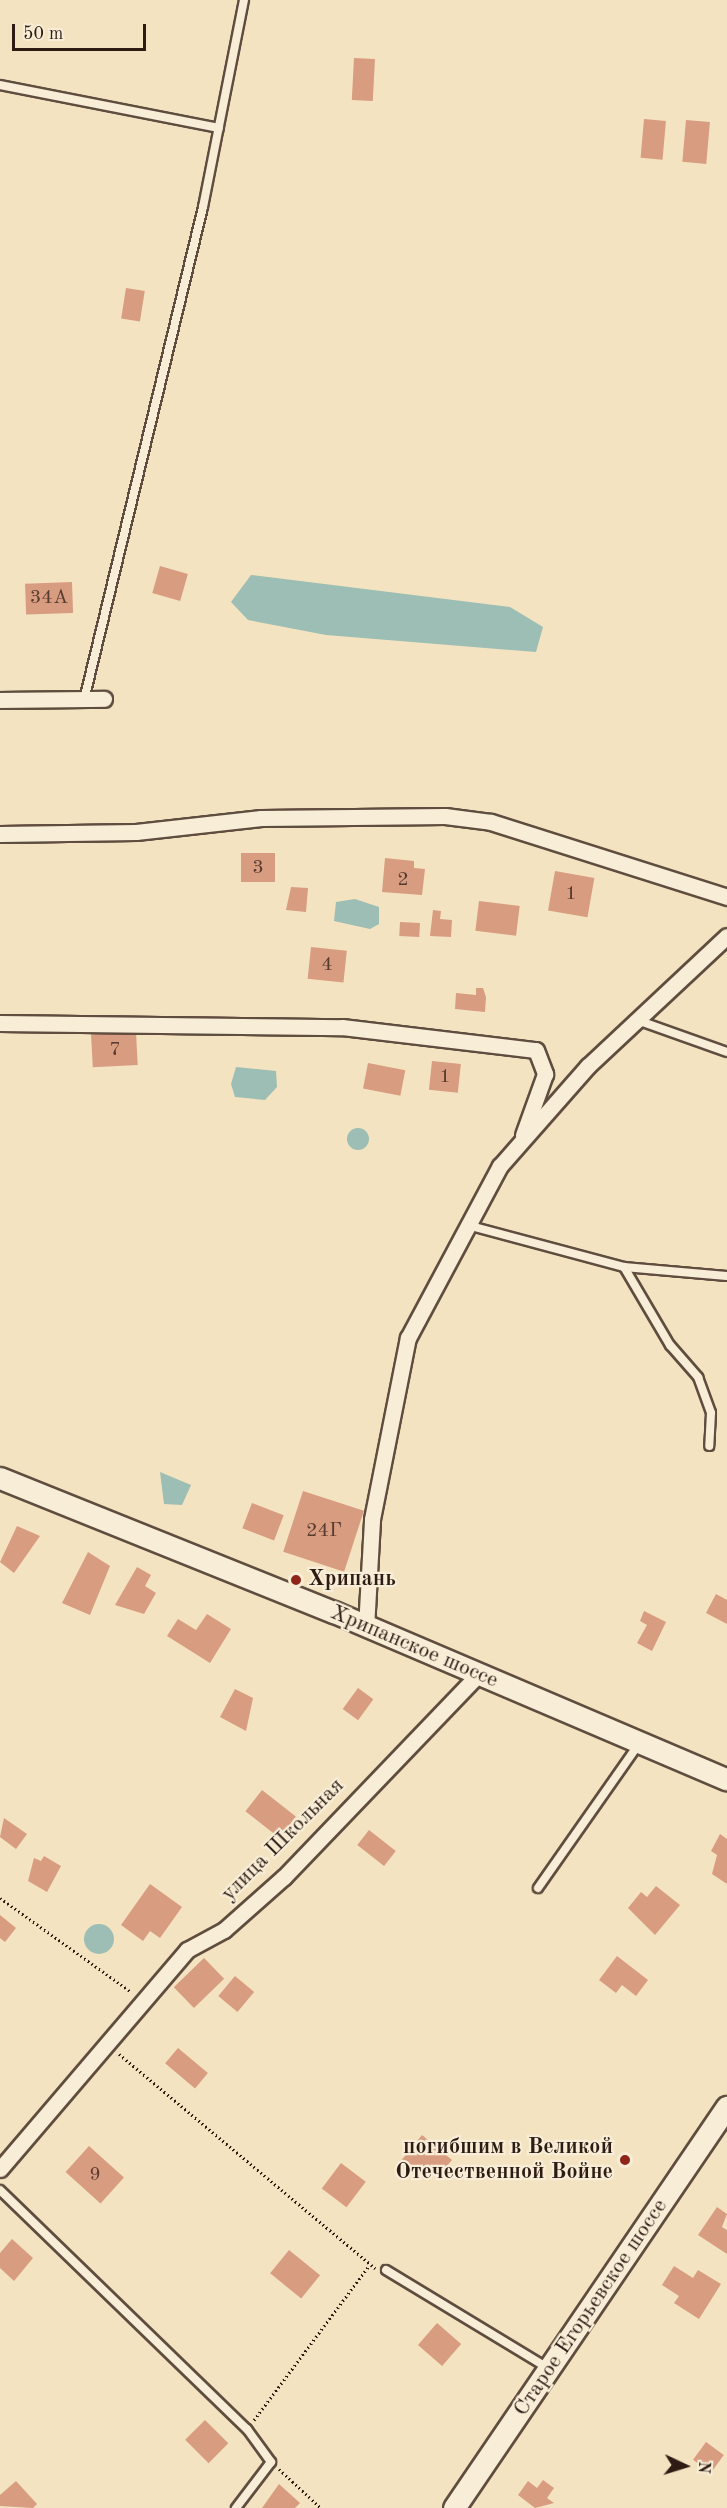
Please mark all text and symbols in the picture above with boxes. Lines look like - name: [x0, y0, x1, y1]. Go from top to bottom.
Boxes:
- scale bar: [15, 12, 148, 50]
- text: 50 m: [23, 25, 63, 43]
- house number: 34А: [30, 586, 68, 610]
- house number: 3: [252, 856, 264, 880]
- house number: 2: [397, 868, 409, 892]
- house number: 1: [565, 882, 577, 906]
- house number: 4: [321, 953, 333, 977]
- house number: 7: [109, 1038, 121, 1062]
- house number: 1: [439, 1065, 451, 1089]
- house number: 24Г: [306, 1519, 342, 1543]
- place label: Хрипань: [308, 1567, 396, 1593]
- marker: Хрипань: [289, 1573, 303, 1587]
- street label: Хрипанское шоссе: [326, 1600, 502, 1694]
- street label: улица Школьная: [216, 1773, 350, 1907]
- place label: погибшим в Великой Отечественной Войне: [395, 2134, 613, 2186]
- marker: погибшим в Великой Отечественной Войне: [618, 2153, 632, 2167]
- house number: 9: [89, 2163, 101, 2187]
- street label: Старое Егорьевское шоссе: [508, 2194, 674, 2422]
- north arrow: [655, 2436, 715, 2496]
- text: N: [695, 2461, 711, 2474]

